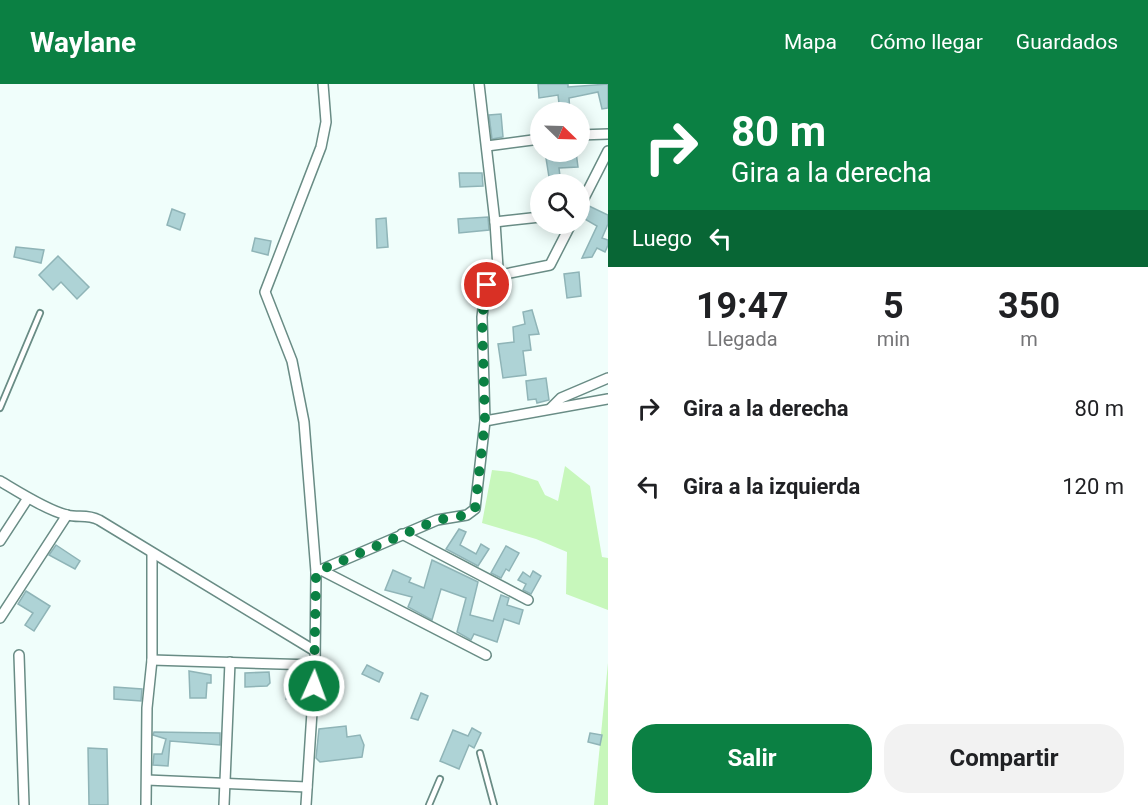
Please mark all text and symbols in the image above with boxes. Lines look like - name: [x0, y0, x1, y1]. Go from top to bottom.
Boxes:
- text: Waylane: [30, 26, 136, 59]
- text: Mapa: [784, 30, 837, 54]
- text: Cómo llegar: [870, 30, 983, 54]
- text: Guardados: [1016, 30, 1118, 54]
- north arrow: [530, 102, 590, 162]
- map controls: [530, 102, 590, 234]
- text: 80 m: [731, 107, 826, 156]
- icon: right: [632, 108, 710, 186]
- text: Gira a la derecha: [731, 157, 932, 189]
- button: search: [530, 174, 590, 234]
- icon: left: [704, 222, 737, 255]
- text: Luego: [632, 226, 692, 251]
- pin: [461, 259, 512, 310]
- icon: arrive: [470, 268, 503, 301]
- text: 19:47: [696, 285, 789, 327]
- text: 5: [883, 285, 904, 327]
- text: 350: [998, 285, 1060, 327]
- text: Llegada: [707, 327, 778, 351]
- text: min: [877, 327, 910, 351]
- text: m: [1020, 327, 1038, 351]
- icon: right: [632, 392, 665, 425]
- text: Gira a la derecha: [683, 396, 849, 421]
- text: 80 m: [1075, 396, 1124, 421]
- icon: left: [632, 470, 665, 503]
- text: Gira a la izquierda: [683, 474, 860, 499]
- text: 120 m: [1062, 474, 1124, 499]
- position arrow: [282, 654, 346, 718]
- button: Salir: [632, 724, 872, 793]
- button: Compartir: [884, 724, 1124, 793]

